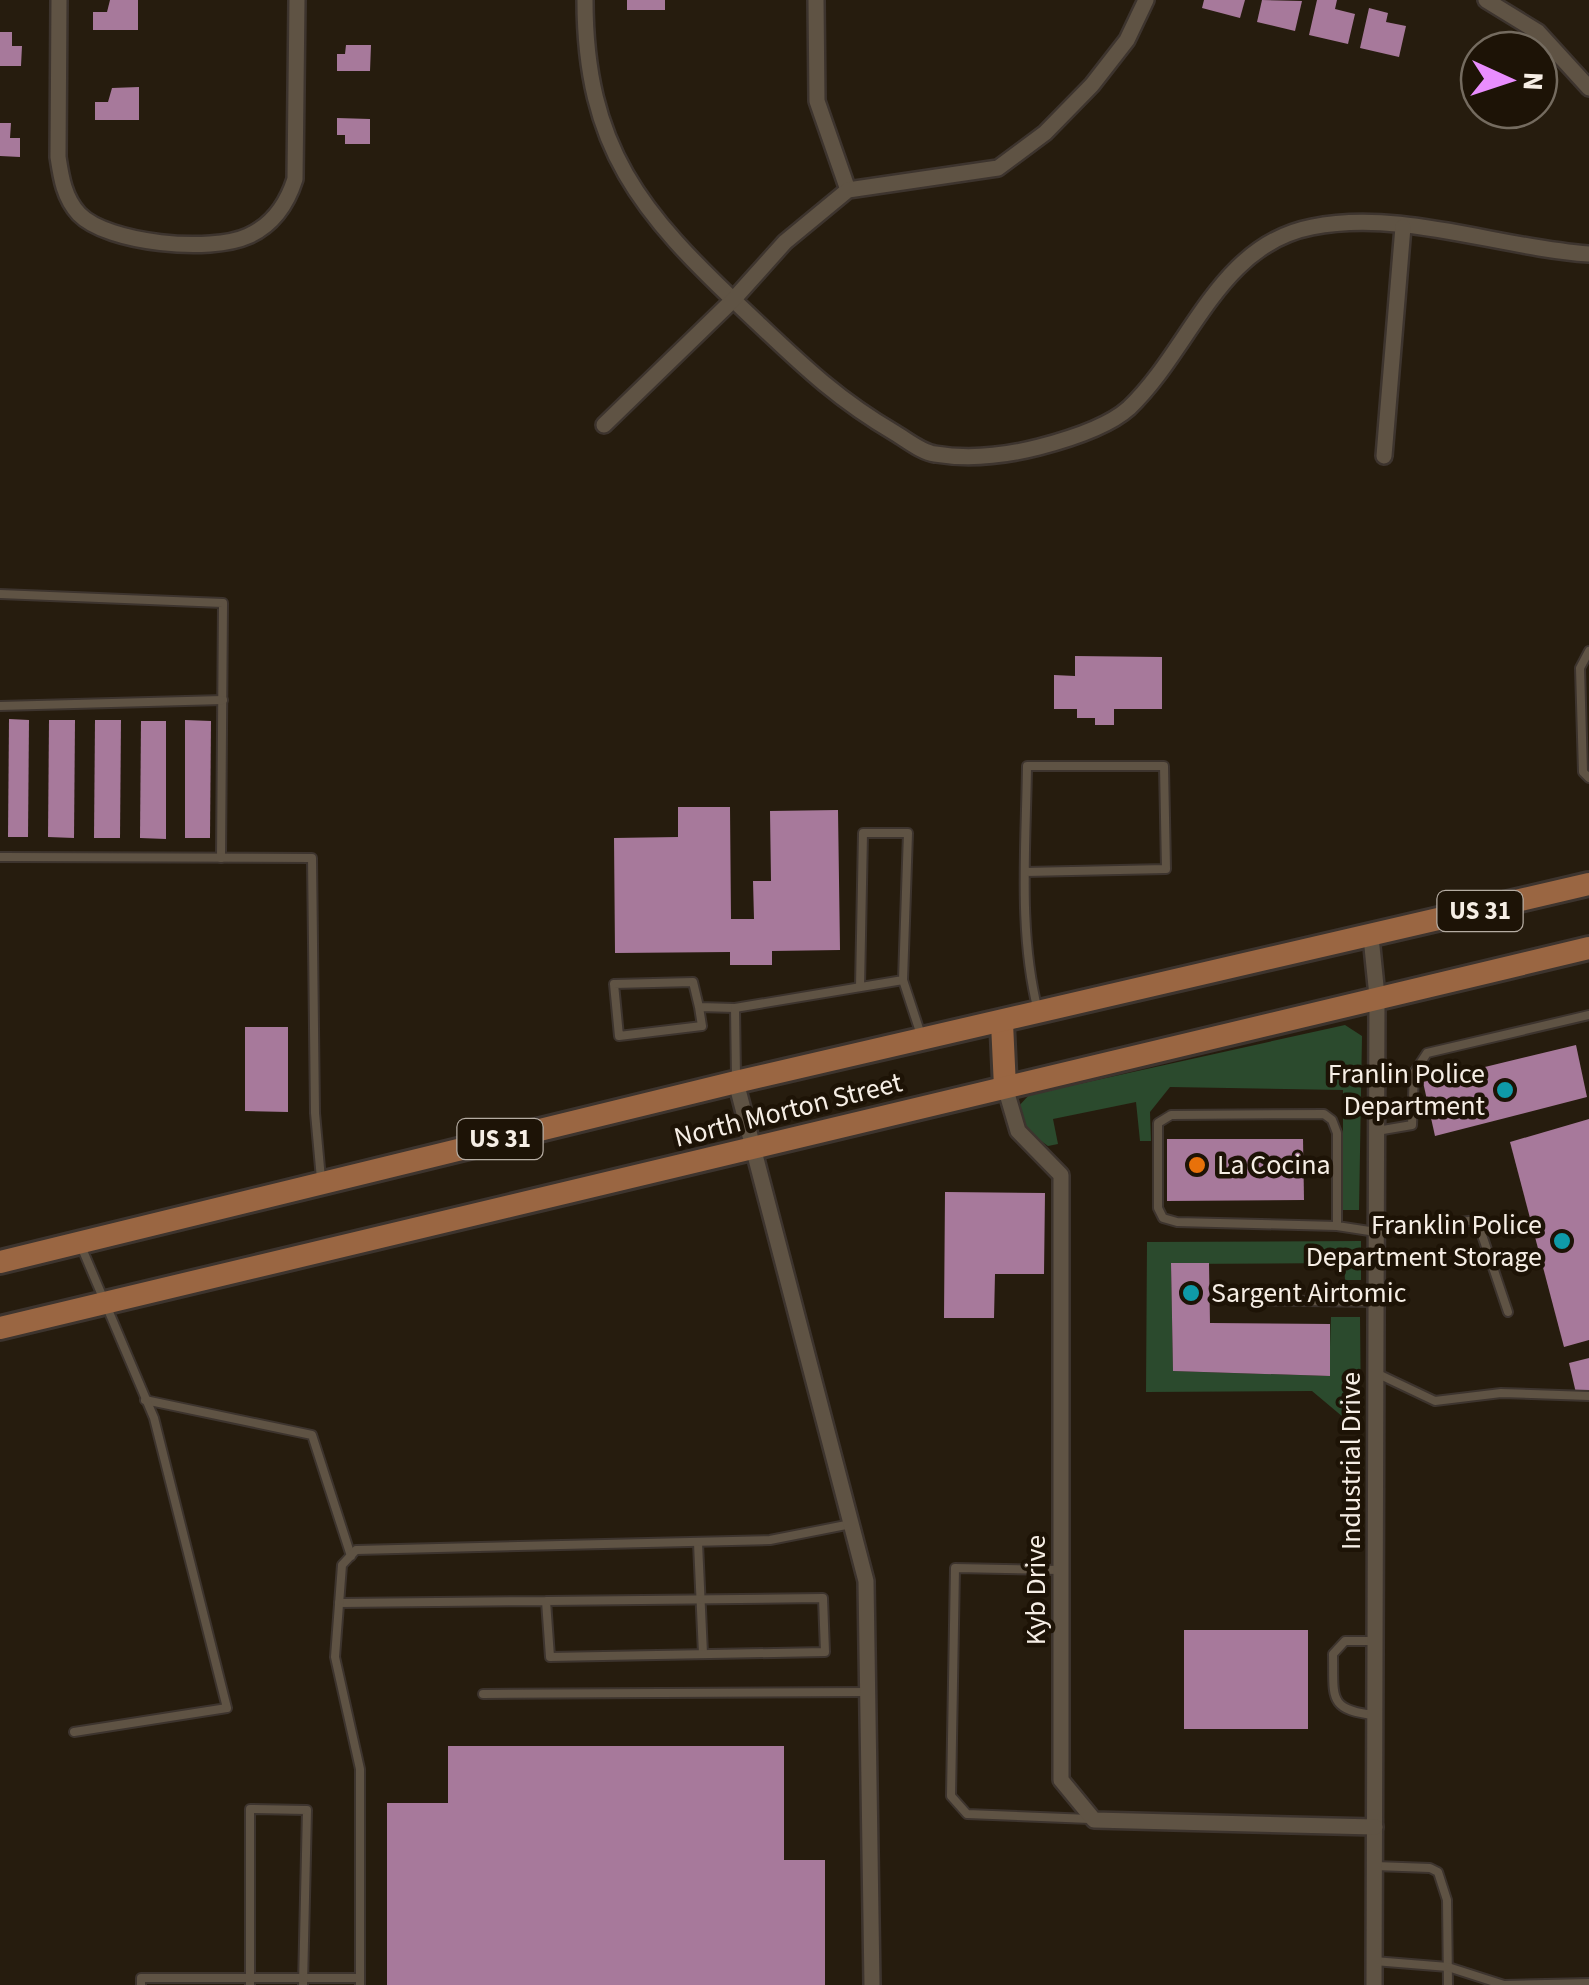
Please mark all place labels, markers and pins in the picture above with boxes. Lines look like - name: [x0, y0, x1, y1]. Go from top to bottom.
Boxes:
- place label: Franlin Police Department: [1328, 1054, 1486, 1126]
- marker: Franlin Police Department: [1494, 1079, 1516, 1101]
- place label: La Cocina: [1217, 1145, 1331, 1185]
- marker: La Cocina: [1186, 1154, 1208, 1176]
- place label: Franklin Police Department Storage: [1306, 1205, 1542, 1277]
- marker: Franklin Police Department Storage: [1551, 1230, 1573, 1252]
- place label: Sargent Airtomic: [1211, 1273, 1407, 1313]
- marker: Sargent Airtomic: [1180, 1282, 1202, 1304]

